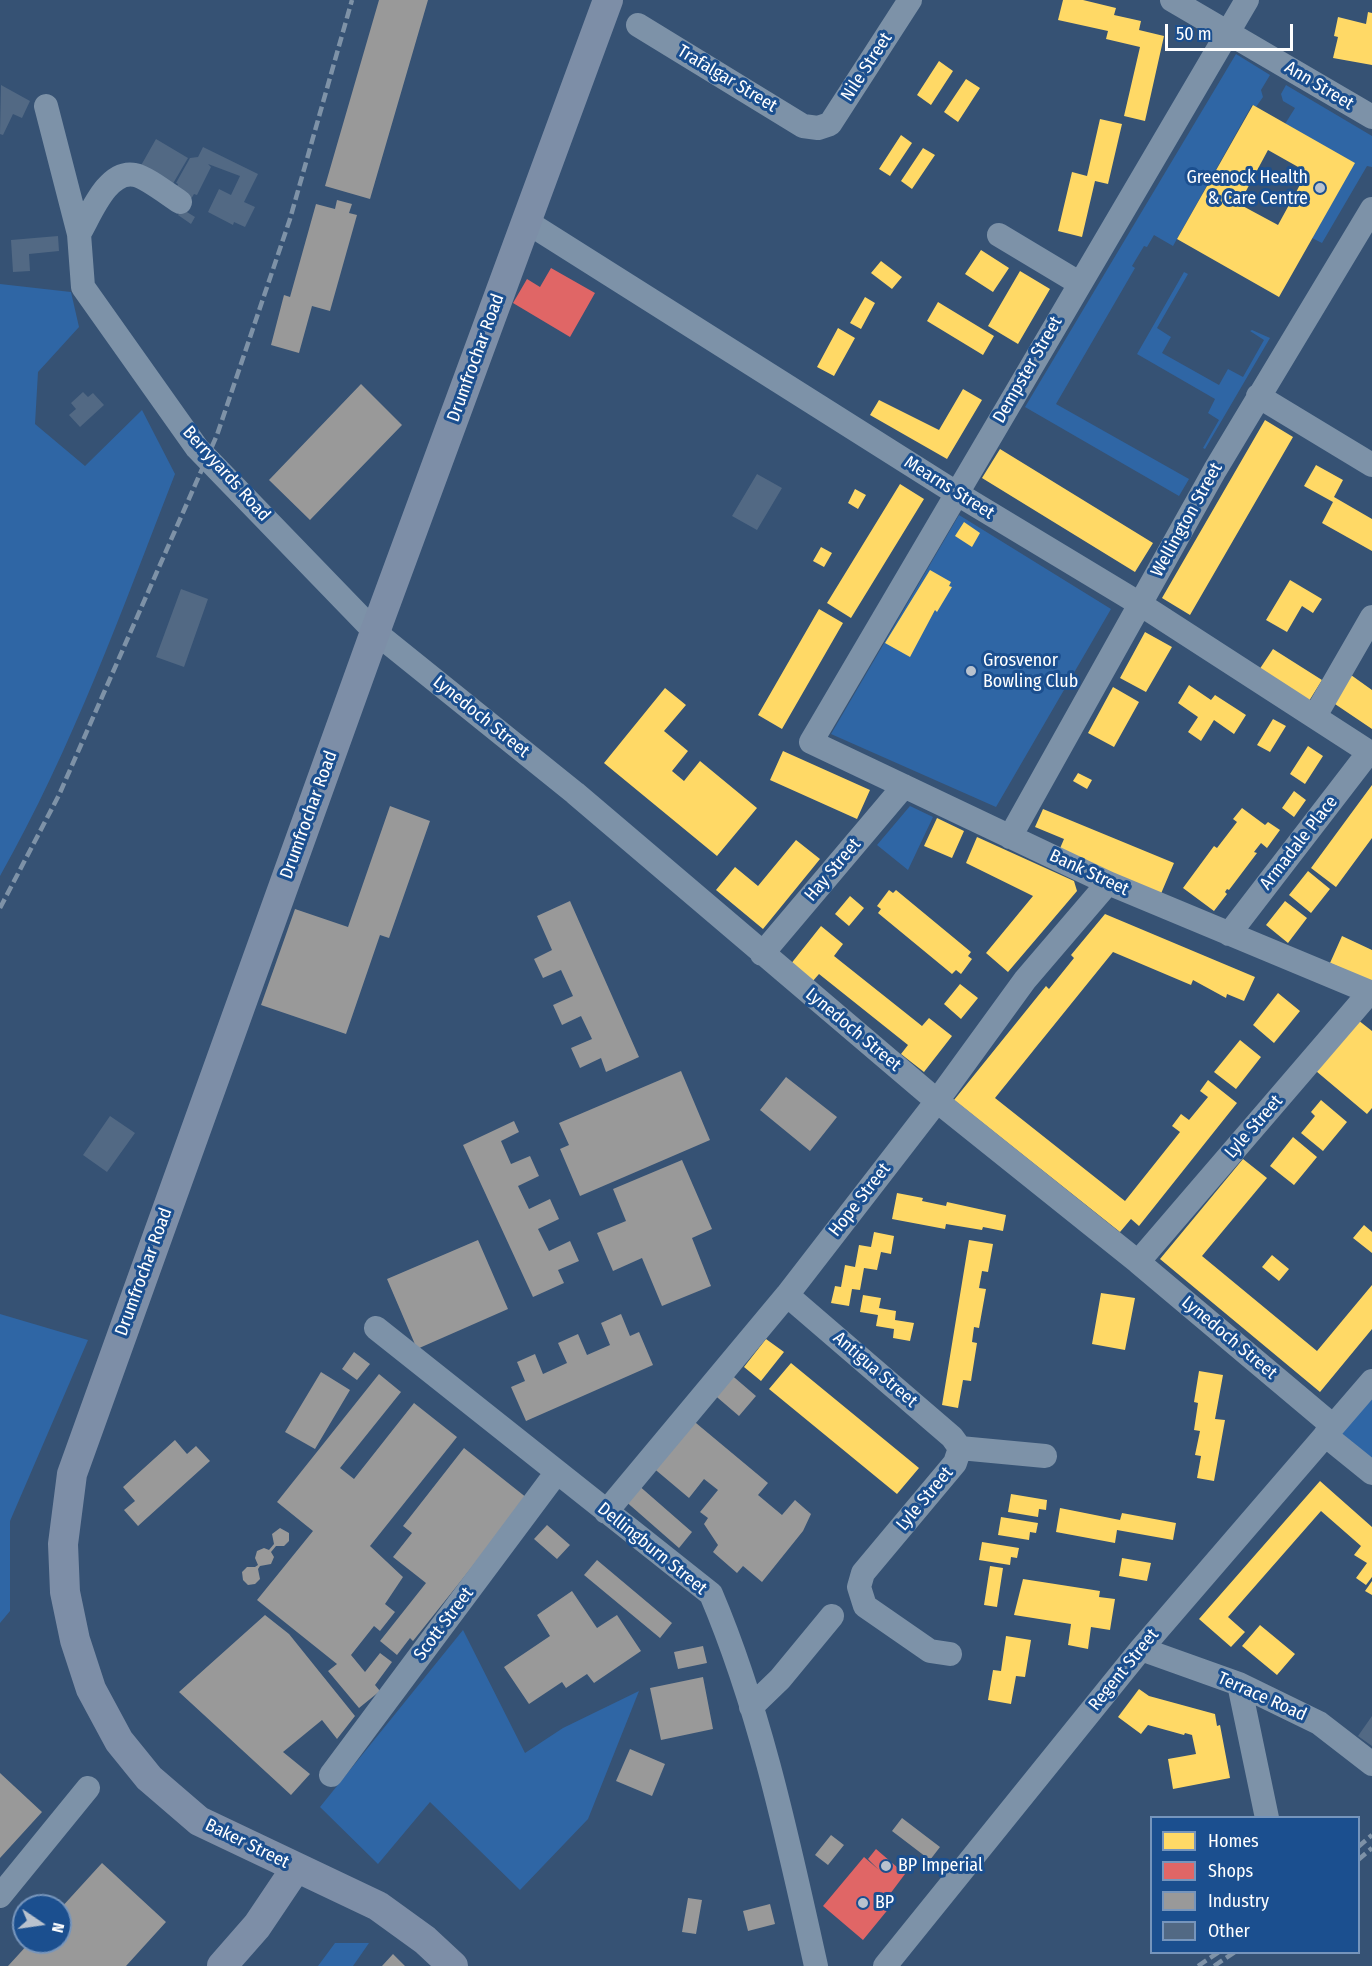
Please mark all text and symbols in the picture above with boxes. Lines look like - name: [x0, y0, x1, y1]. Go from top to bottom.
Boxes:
- scale bar: [1168, 12, 1296, 50]
- text: 50 m: [1176, 23, 1212, 45]
- street label: Nile Street: [837, 29, 897, 105]
- street label: Trafalgar Street: [673, 41, 781, 117]
- street label: Ann Street: [1280, 57, 1358, 115]
- place label: Greenock Health & Care Centre: [1186, 167, 1308, 210]
- marker: Greenock Health & Care Centre: [1313, 181, 1327, 195]
- street label: Drumfrochar Road: [443, 291, 509, 425]
- street label: Dempster Street: [989, 313, 1067, 427]
- street label: Berryyards Road: [178, 422, 274, 526]
- street label: Mearns Street: [900, 452, 998, 524]
- street label: Wellington Street: [1147, 459, 1227, 581]
- place label: Grosvenor Bowling Club: [983, 650, 1078, 692]
- marker: Grosvenor Bowling Club: [964, 664, 978, 678]
- street label: Lynedoch Street: [428, 671, 534, 763]
- street label: Drumfrochar Road: [276, 748, 342, 882]
- street label: Armadale Place: [1256, 792, 1342, 894]
- street label: Hay Street: [800, 834, 866, 906]
- street label: Bank Street: [1046, 845, 1132, 901]
- street label: Lynedoch Street: [801, 984, 905, 1076]
- street label: Lyle Street: [1221, 1091, 1287, 1163]
- street label: Hope Street: [825, 1159, 895, 1241]
- street label: Drumfrochar Road: [111, 1205, 177, 1339]
- street label: Lynedoch Street: [1177, 1292, 1281, 1384]
- street label: Antigua Street: [829, 1328, 921, 1412]
- street label: Lyle Street: [892, 1463, 958, 1535]
- street label: Dellingburn Street: [593, 1498, 711, 1600]
- street label: Scott Street: [409, 1583, 479, 1665]
- street label: Regent Street: [1084, 1625, 1164, 1715]
- street label: Terrace Road: [1214, 1668, 1310, 1726]
- street label: Baker Street: [202, 1814, 292, 1874]
- legend: [1150, 1816, 1360, 1954]
- text: Homes: [1208, 1830, 1259, 1852]
- place label: BP Imperial: [898, 1855, 983, 1877]
- marker: BP Imperial: [879, 1859, 893, 1873]
- text: Shops: [1208, 1860, 1253, 1882]
- text: Industry: [1208, 1890, 1269, 1912]
- place label: BP: [875, 1892, 894, 1914]
- north arrow: [12, 1894, 72, 1954]
- marker: BP: [856, 1896, 870, 1910]
- text: Other: [1208, 1920, 1250, 1942]
- text: N: [48, 1921, 68, 1935]

